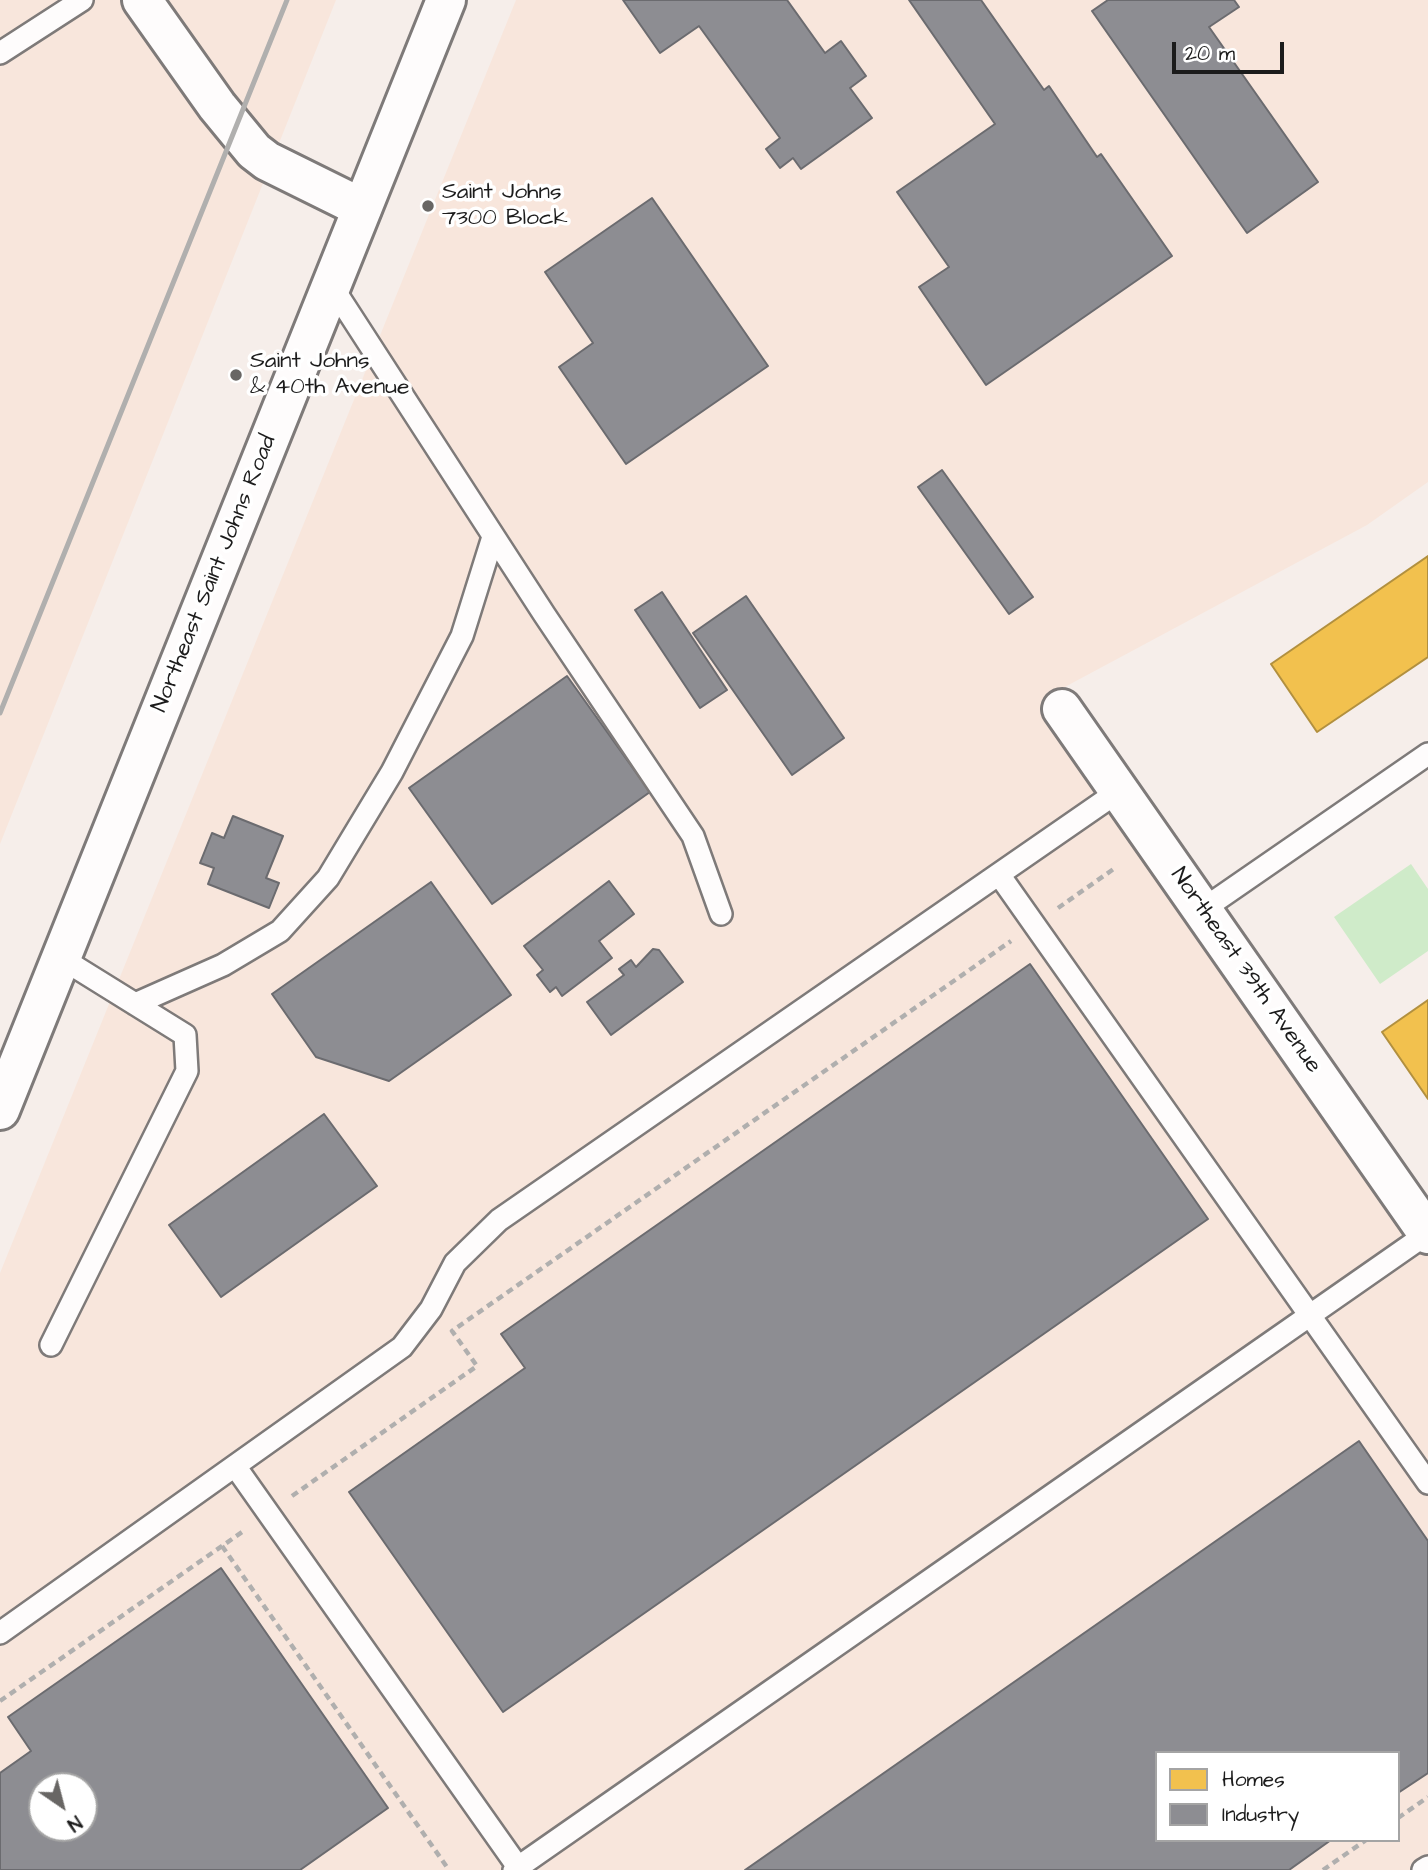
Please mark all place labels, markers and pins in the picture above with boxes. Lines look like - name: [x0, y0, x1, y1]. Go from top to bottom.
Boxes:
- place label: Saint Johns 7300 Block: [442, 179, 568, 233]
- marker: Saint Johns 7300 Block: [420, 198, 436, 214]
- place label: Saint Johns & 40th Avenue: [250, 348, 409, 402]
- marker: Saint Johns & 40th Avenue: [228, 367, 244, 383]

